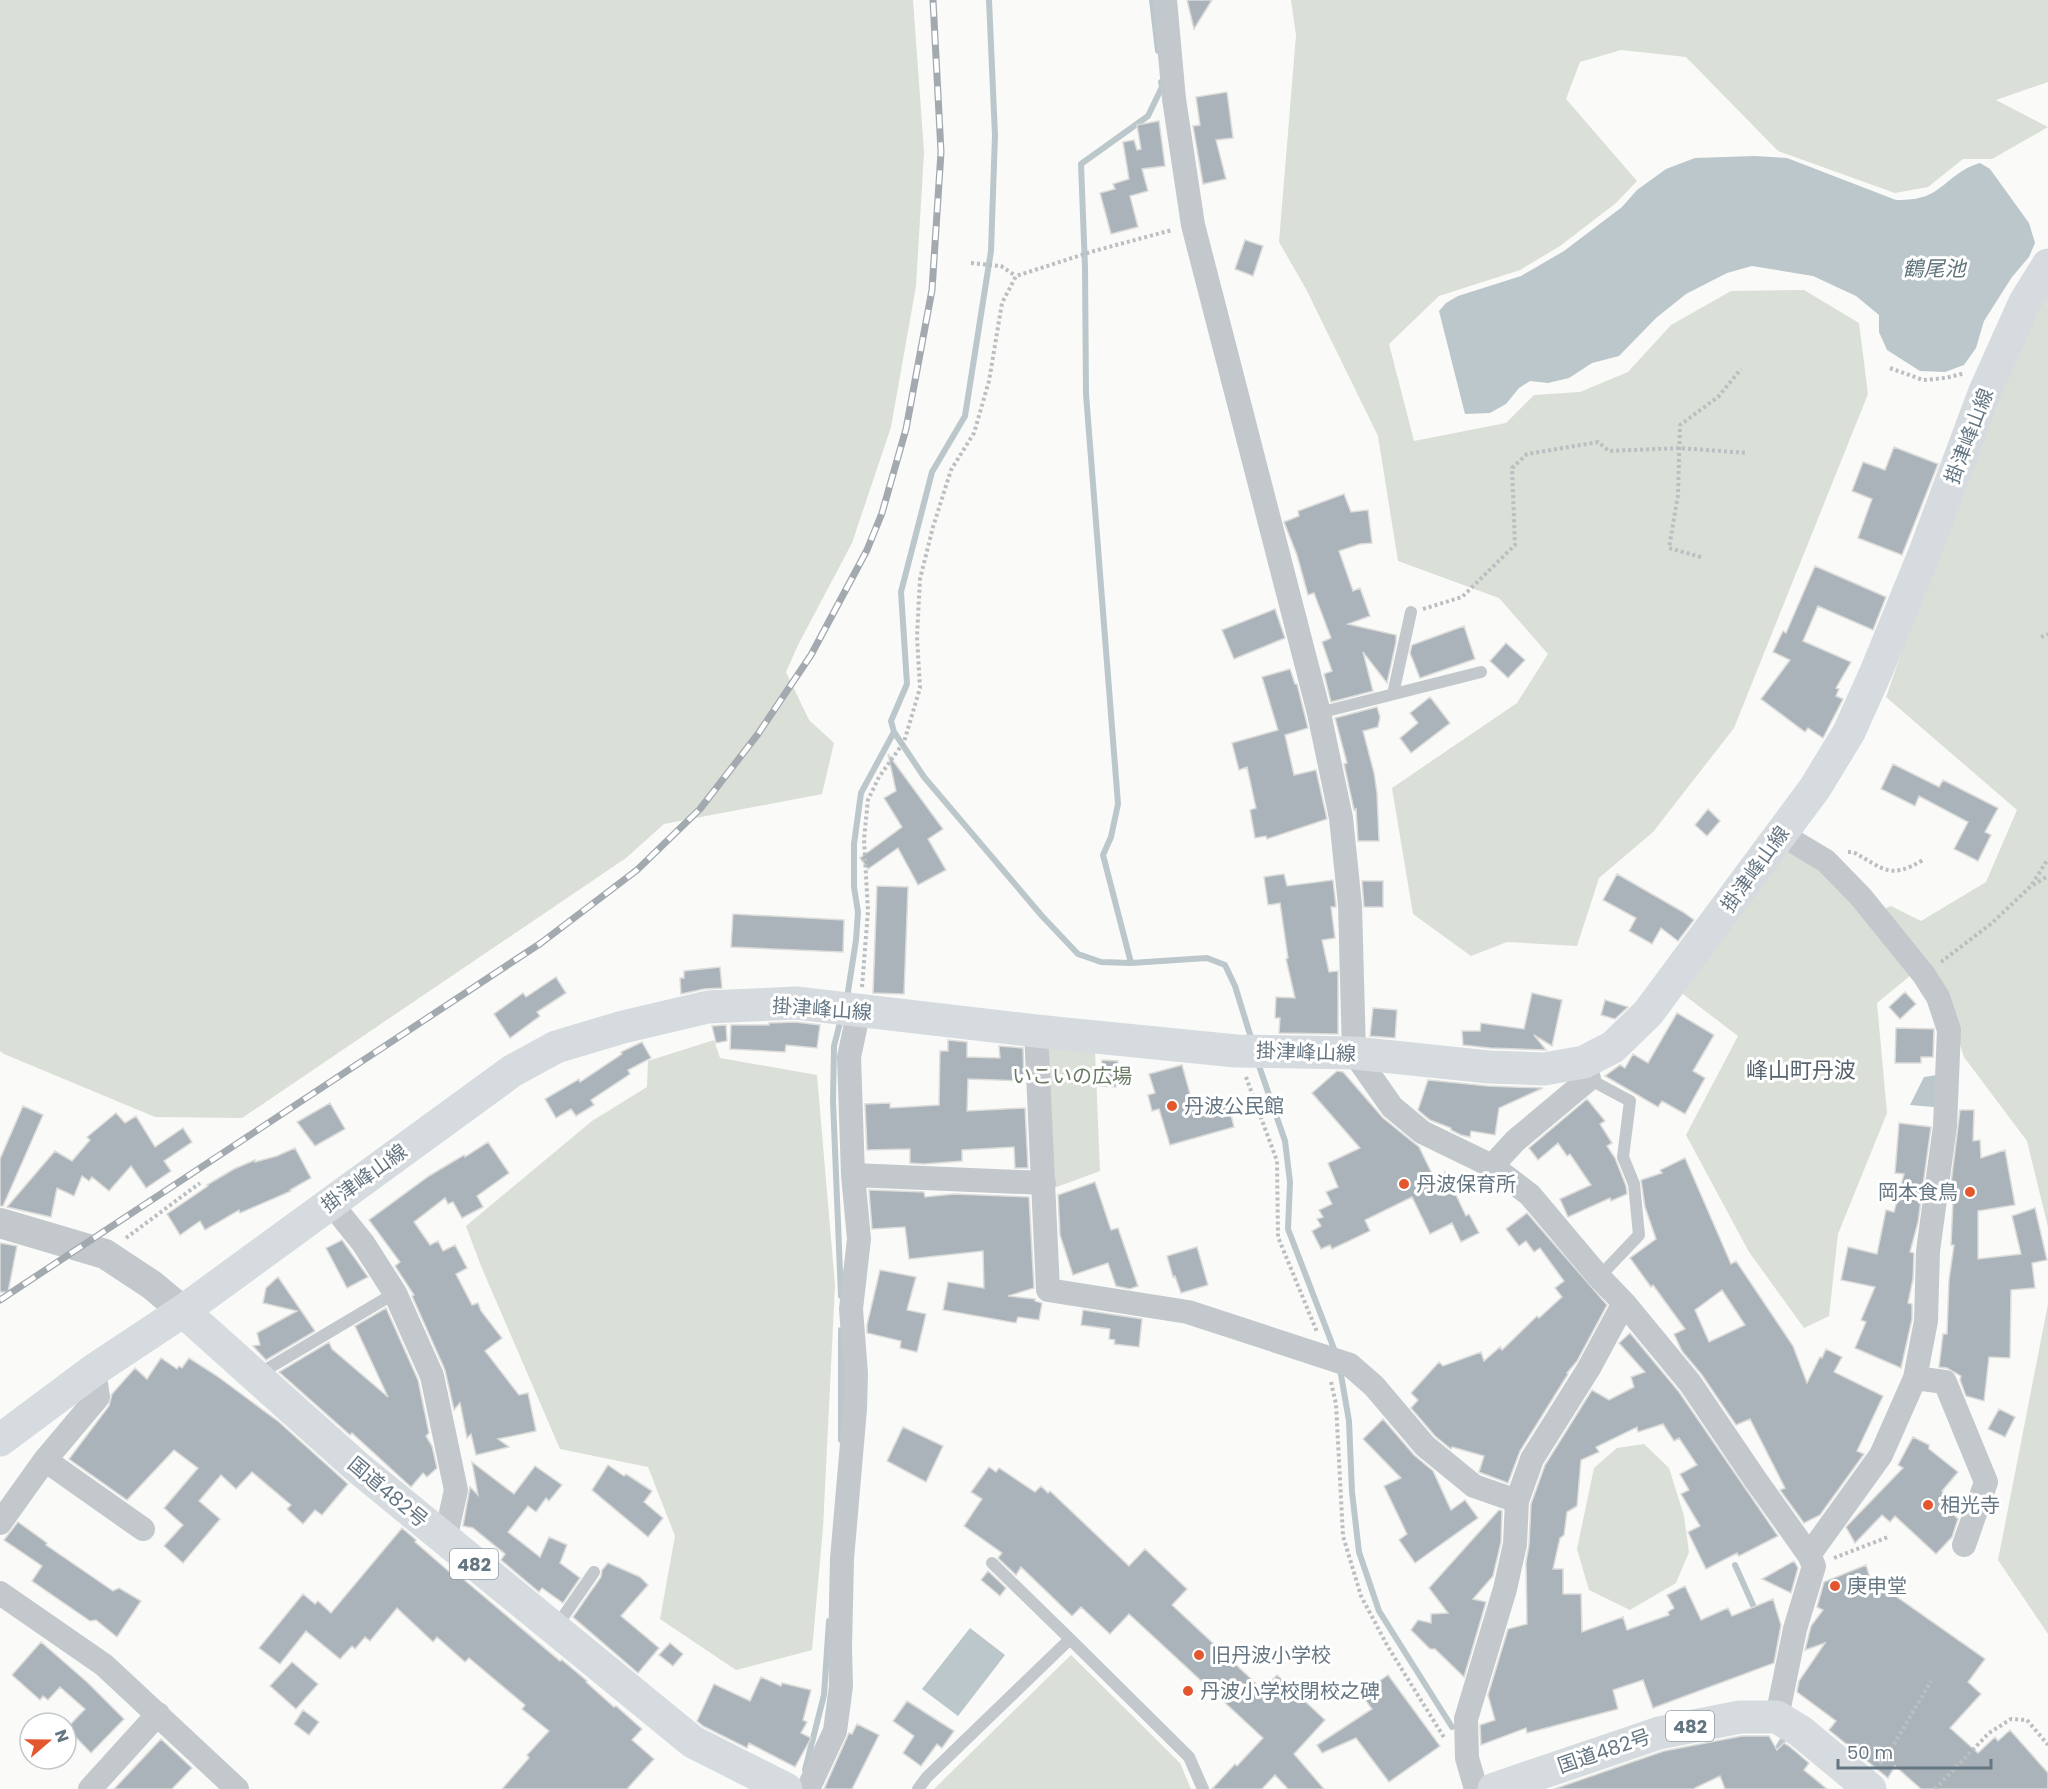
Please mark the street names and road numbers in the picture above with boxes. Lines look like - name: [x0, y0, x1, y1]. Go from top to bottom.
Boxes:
- street label: 掛津峰山線: [1938, 384, 2000, 488]
- street label: 掛津峰山線: [1714, 820, 1796, 918]
- street label: 掛津峰山線: [771, 992, 873, 1026]
- street label: 掛津峰山線: [1256, 1036, 1356, 1068]
- street label: 掛津峰山線: [315, 1137, 413, 1219]
- street label: 国道482号: [342, 1450, 434, 1534]
- road number: 482: [450, 1549, 498, 1579]
- road number: 482: [1666, 1711, 1714, 1741]
- street label: 国道482号: [1554, 1722, 1654, 1780]

